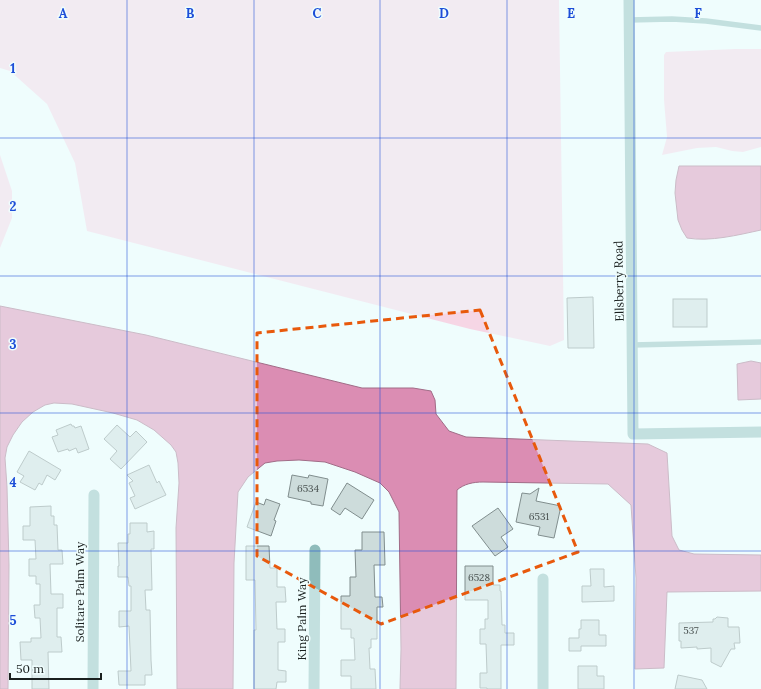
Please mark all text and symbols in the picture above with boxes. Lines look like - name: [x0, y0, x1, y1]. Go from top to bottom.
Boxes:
- text: A: [59, 5, 68, 22]
- text: B: [186, 5, 195, 22]
- text: C: [313, 5, 322, 22]
- text: D: [439, 5, 449, 22]
- text: E: [567, 5, 575, 22]
- text: F: [694, 5, 702, 22]
- text: 1: [10, 60, 16, 77]
- text: 2: [10, 198, 17, 215]
- street label: Ellsberry Road: [610, 240, 627, 322]
- text: 3: [9, 336, 17, 353]
- text: 4: [9, 474, 17, 491]
- house number: 6534: [297, 482, 320, 495]
- house number: 6531: [529, 510, 550, 523]
- street label: Solitare Palm Way: [72, 541, 87, 642]
- house number: 6528: [468, 571, 490, 584]
- street label: King Palm Way: [294, 577, 309, 661]
- text: 5: [9, 612, 17, 629]
- house number: 537: [683, 624, 699, 637]
- scale bar: [10, 655, 101, 681]
- text: 50 m: [16, 661, 44, 676]

